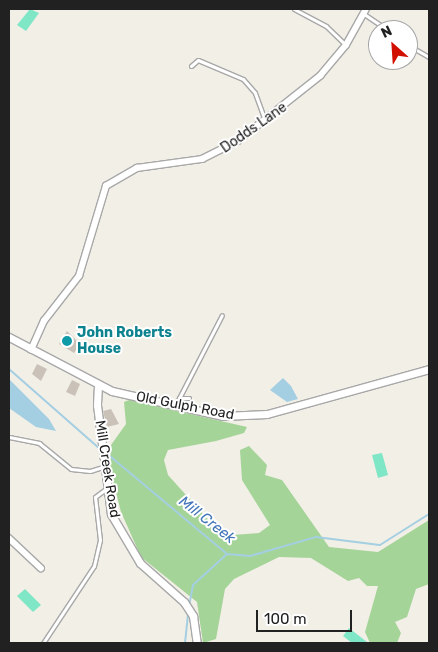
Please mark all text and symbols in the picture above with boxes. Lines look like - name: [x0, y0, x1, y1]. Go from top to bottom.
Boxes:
- north arrow: [368, 20, 418, 70]
- text: N: [378, 22, 395, 42]
- street label: Dodds Lane: [218, 99, 290, 157]
- place label: John Roberts House: [77, 325, 172, 358]
- marker: John Roberts House: [61, 335, 73, 347]
- street label: Old Gulph Road: [135, 388, 235, 424]
- street label: Mill Creek Road: [91, 419, 123, 519]
- water label: Mill Creek: [175, 492, 239, 548]
- scale bar: [258, 600, 354, 632]
- text: 100 m: [264, 610, 306, 628]

